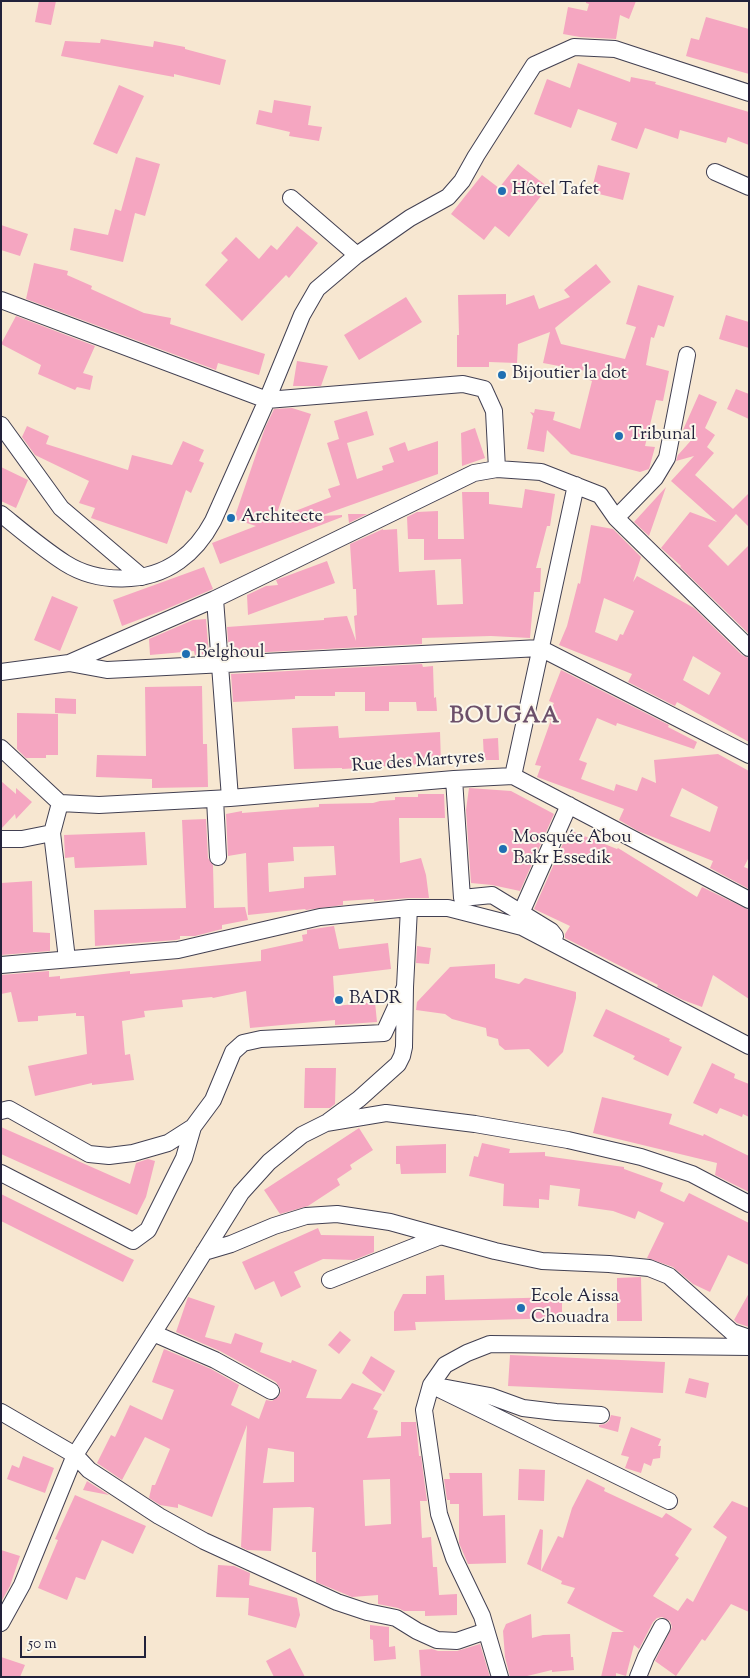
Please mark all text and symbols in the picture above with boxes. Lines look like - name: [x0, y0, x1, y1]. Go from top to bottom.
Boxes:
- place label: Hôtel Tafet: [512, 180, 599, 202]
- marker: Hôtel Tafet: [496, 185, 508, 197]
- place label: Bijoutier la dot: [512, 364, 627, 386]
- marker: Bijoutier la dot: [496, 369, 508, 381]
- place label: Tribunal: [629, 425, 696, 447]
- marker: Tribunal: [613, 430, 625, 442]
- place label: Architecte: [241, 507, 323, 529]
- marker: Architecte: [225, 512, 237, 524]
- place label: Belghoul: [196, 643, 265, 665]
- marker: Belghoul: [180, 648, 192, 660]
- district label: BOUGAA: [449, 705, 561, 731]
- street label: Rue des Martyres: [351, 748, 485, 778]
- place label: Mosquée Abou Bakr Essedik: [513, 828, 632, 871]
- marker: Mosquée Abou Bakr Essedik: [497, 843, 509, 855]
- place label: BADR: [349, 989, 402, 1011]
- marker: BADR: [333, 994, 345, 1006]
- place label: Ecole Aissa Chouadra: [531, 1287, 619, 1330]
- marker: Ecole Aissa Chouadra: [515, 1302, 527, 1314]
- scale bar: [22, 1626, 149, 1658]
- text: 50 m: [28, 1634, 57, 1655]

